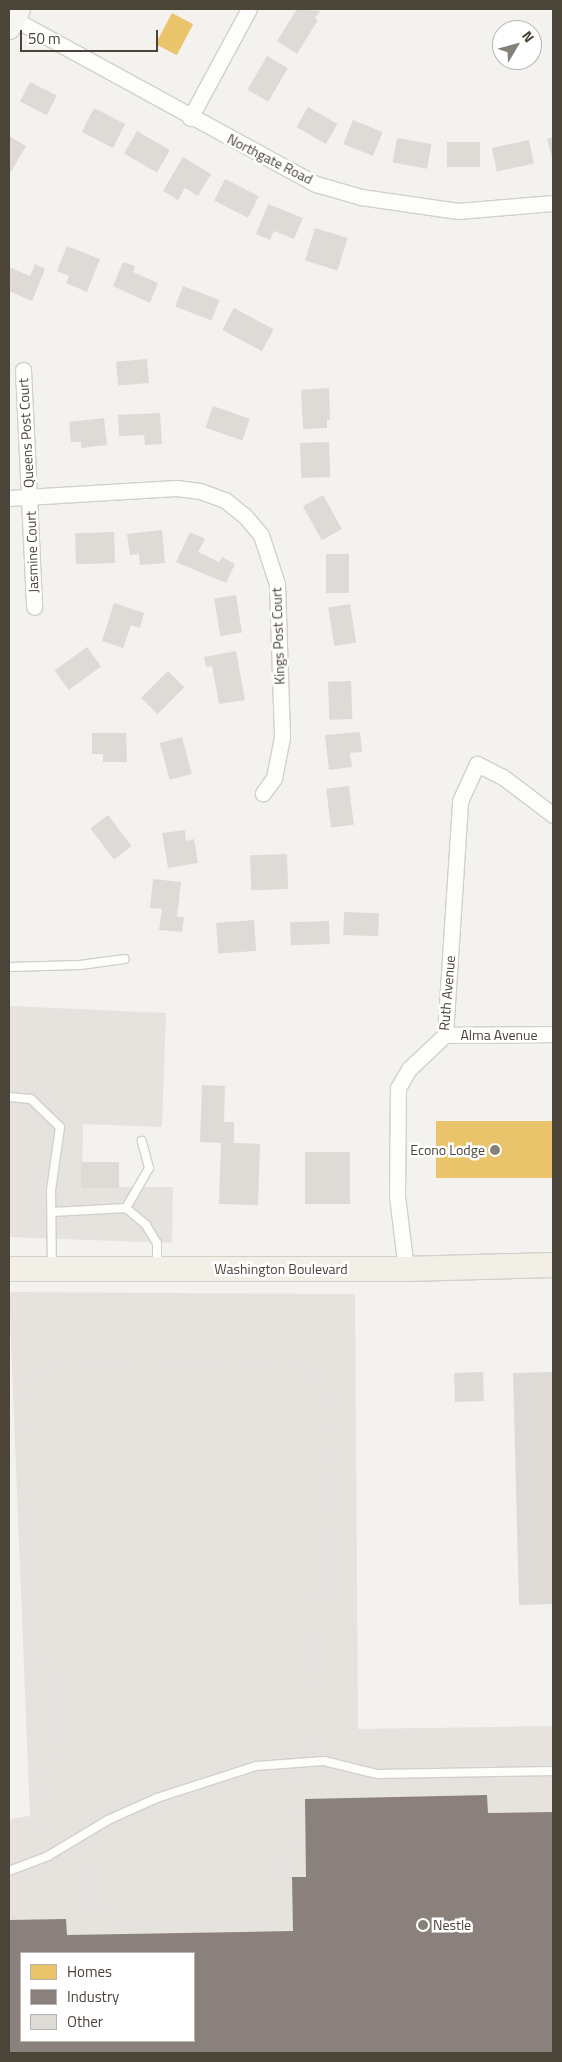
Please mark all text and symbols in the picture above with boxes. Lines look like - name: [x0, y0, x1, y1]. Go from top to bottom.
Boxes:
- scale bar: [22, 20, 160, 52]
- north arrow: [492, 20, 542, 70]
- text: N: [517, 26, 540, 46]
- text: 50 m: [28, 27, 61, 50]
- street label: Northgate Road: [224, 130, 316, 188]
- street label: Queens Post Court: [15, 378, 37, 488]
- street label: Jasmine Court: [22, 511, 42, 593]
- street label: Kings Post Court: [268, 587, 288, 685]
- street label: Ruth Avenue: [435, 955, 459, 1031]
- street label: Alma Avenue: [460, 1027, 538, 1043]
- place label: Econo Lodge: [410, 1142, 485, 1158]
- marker: Econo Lodge: [489, 1144, 501, 1156]
- street label: Washington Boulevard: [214, 1261, 348, 1277]
- place label: Nestle: [433, 1917, 471, 1933]
- marker: Nestle: [417, 1919, 429, 1931]
- legend: [20, 1952, 195, 2042]
- text: Homes: [67, 1960, 112, 1983]
- text: Industry: [67, 1985, 119, 2008]
- text: Other: [67, 2010, 103, 2033]

